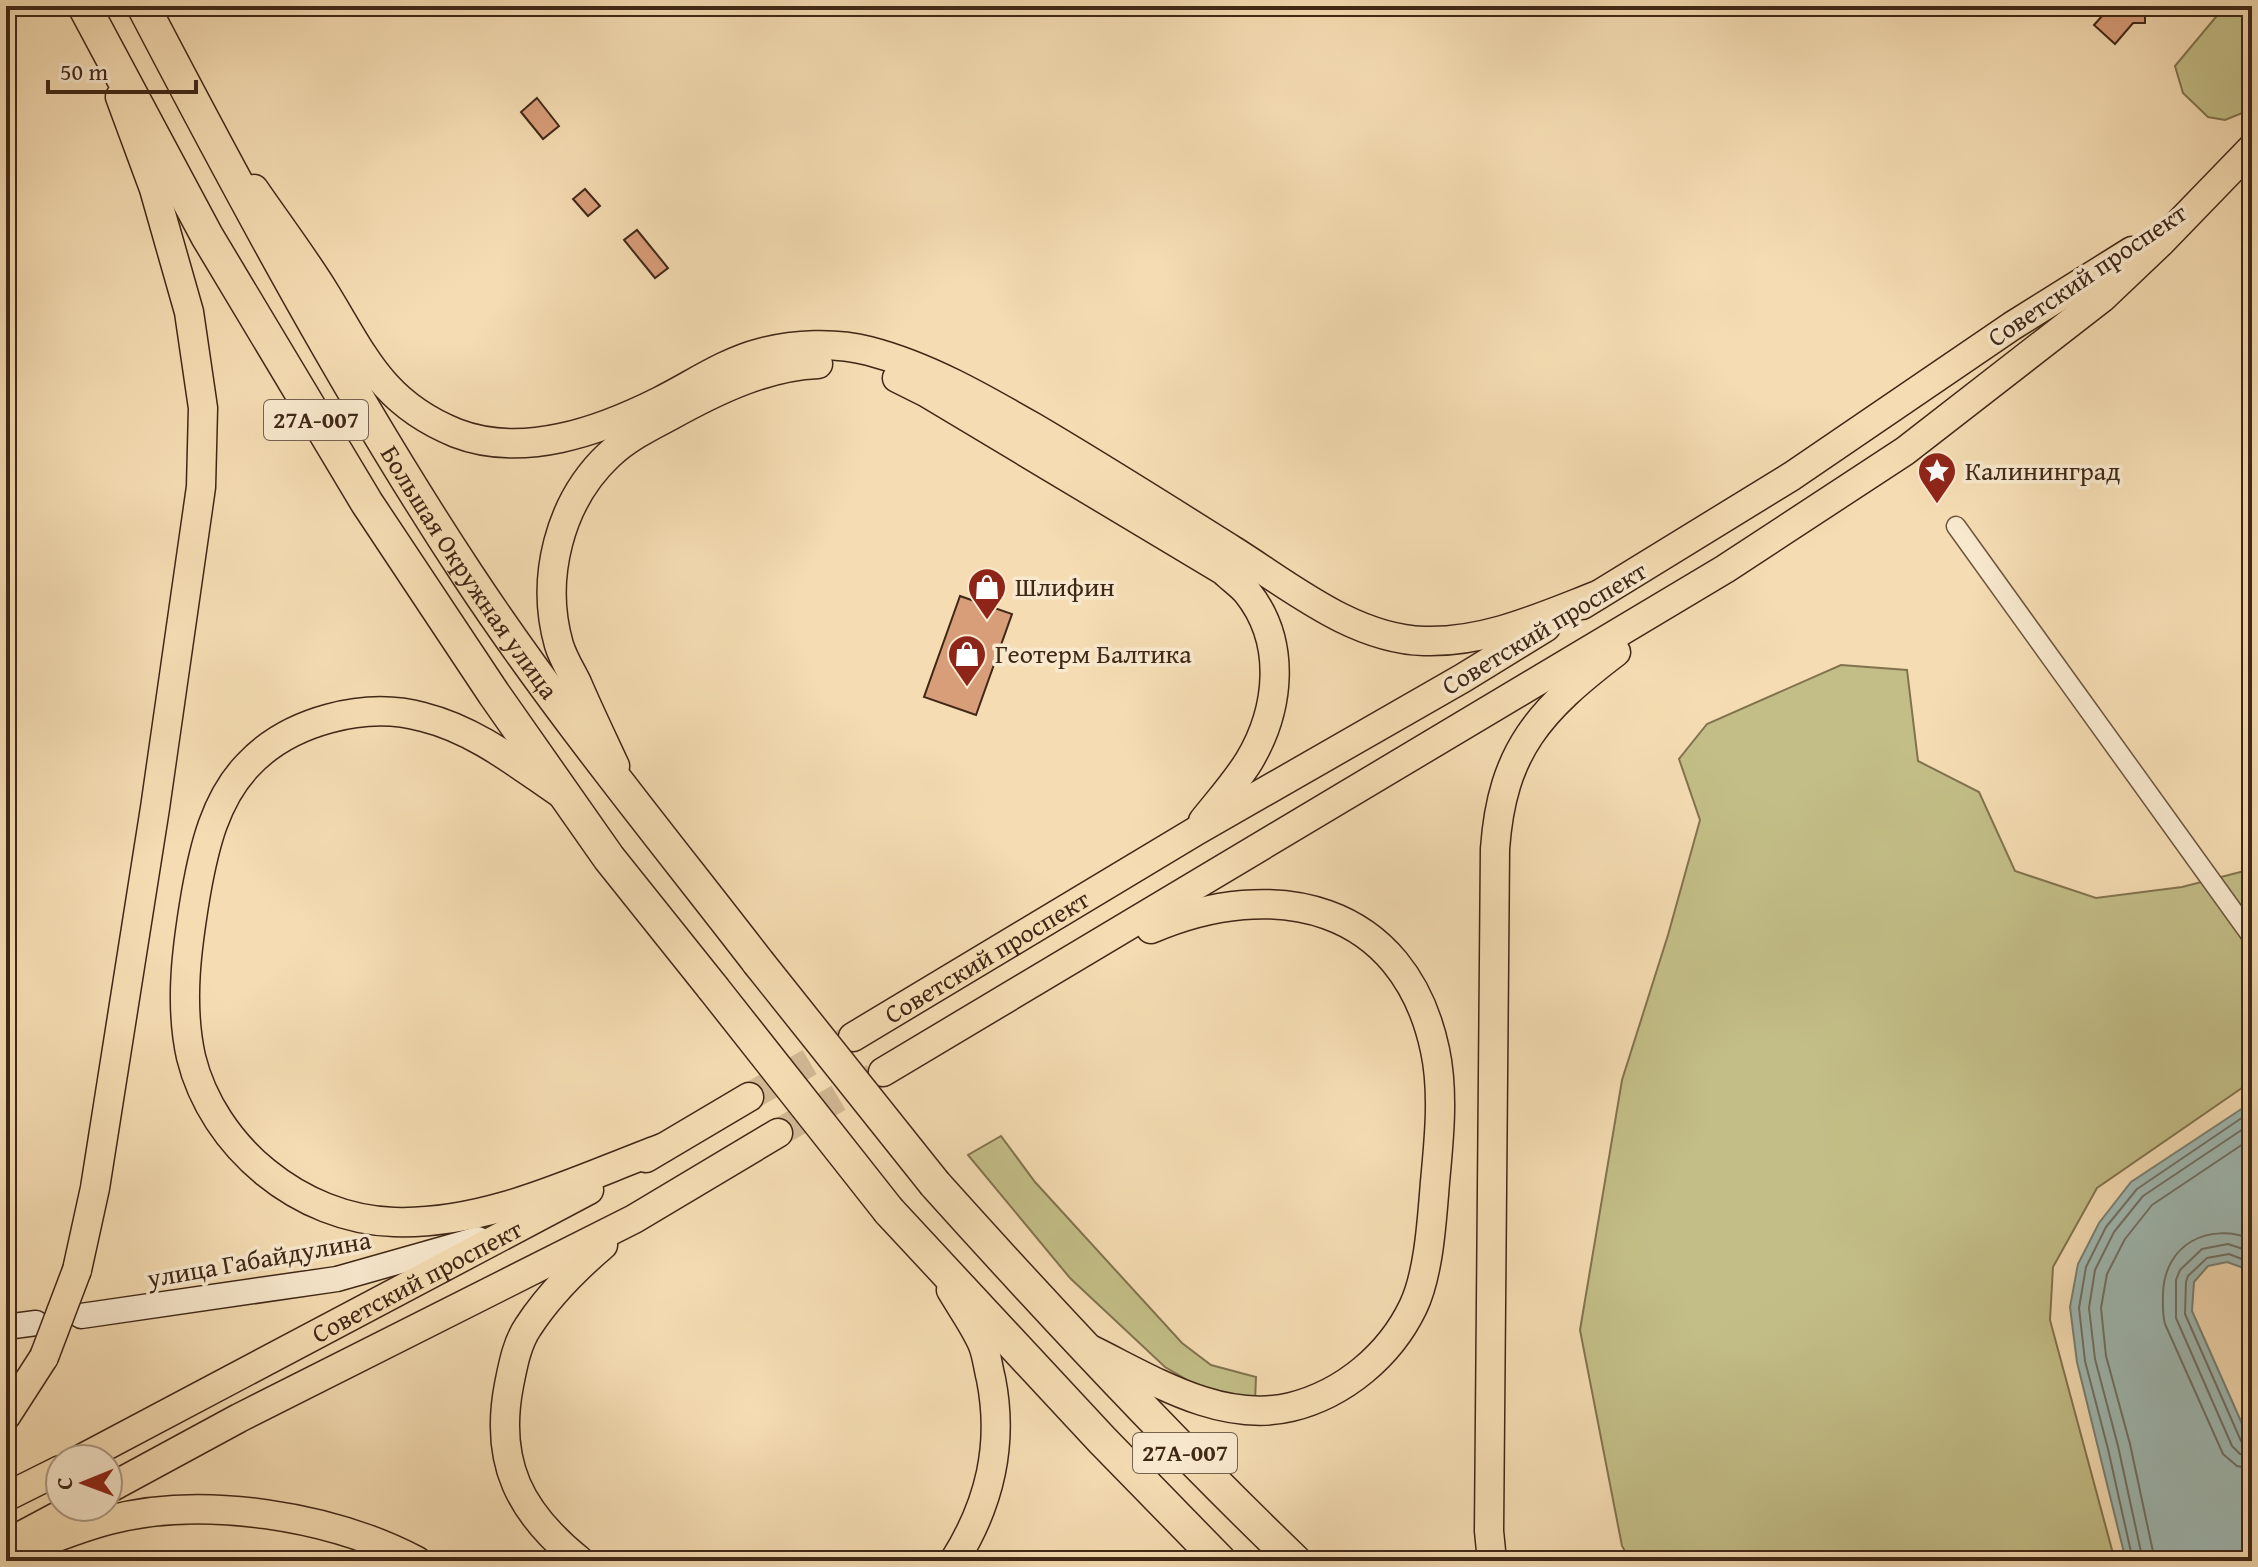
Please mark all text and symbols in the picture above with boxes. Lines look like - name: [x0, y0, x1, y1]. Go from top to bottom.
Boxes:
- scale bar: [48, 44, 196, 94]
- text: 50 m: [60, 54, 108, 89]
- street label: Советский проспект: [1979, 193, 2195, 356]
- road number: 27А-007: [264, 400, 368, 440]
- street label: Большая Окружная улица: [371, 437, 569, 708]
- place icon: Калининград: [1916, 450, 1958, 505]
- place label: Калининград: [1965, 451, 2120, 490]
- street label: Советский проспект: [1434, 551, 1654, 704]
- shop icon: Шлифин: [966, 566, 1008, 621]
- place label: Шлифин: [1015, 567, 1115, 606]
- shop icon: Геотерм Балтика: [946, 633, 988, 688]
- place label: Геотерм Балтика: [995, 634, 1192, 673]
- street label: Советский проспект: [876, 879, 1097, 1033]
- street label: Советский проспект: [304, 1209, 529, 1353]
- street label: улица Габайдулина: [143, 1220, 375, 1298]
- road number: 27А-007: [1133, 1433, 1237, 1473]
- north arrow: [44, 1443, 124, 1523]
- text: С: [48, 1477, 80, 1490]

